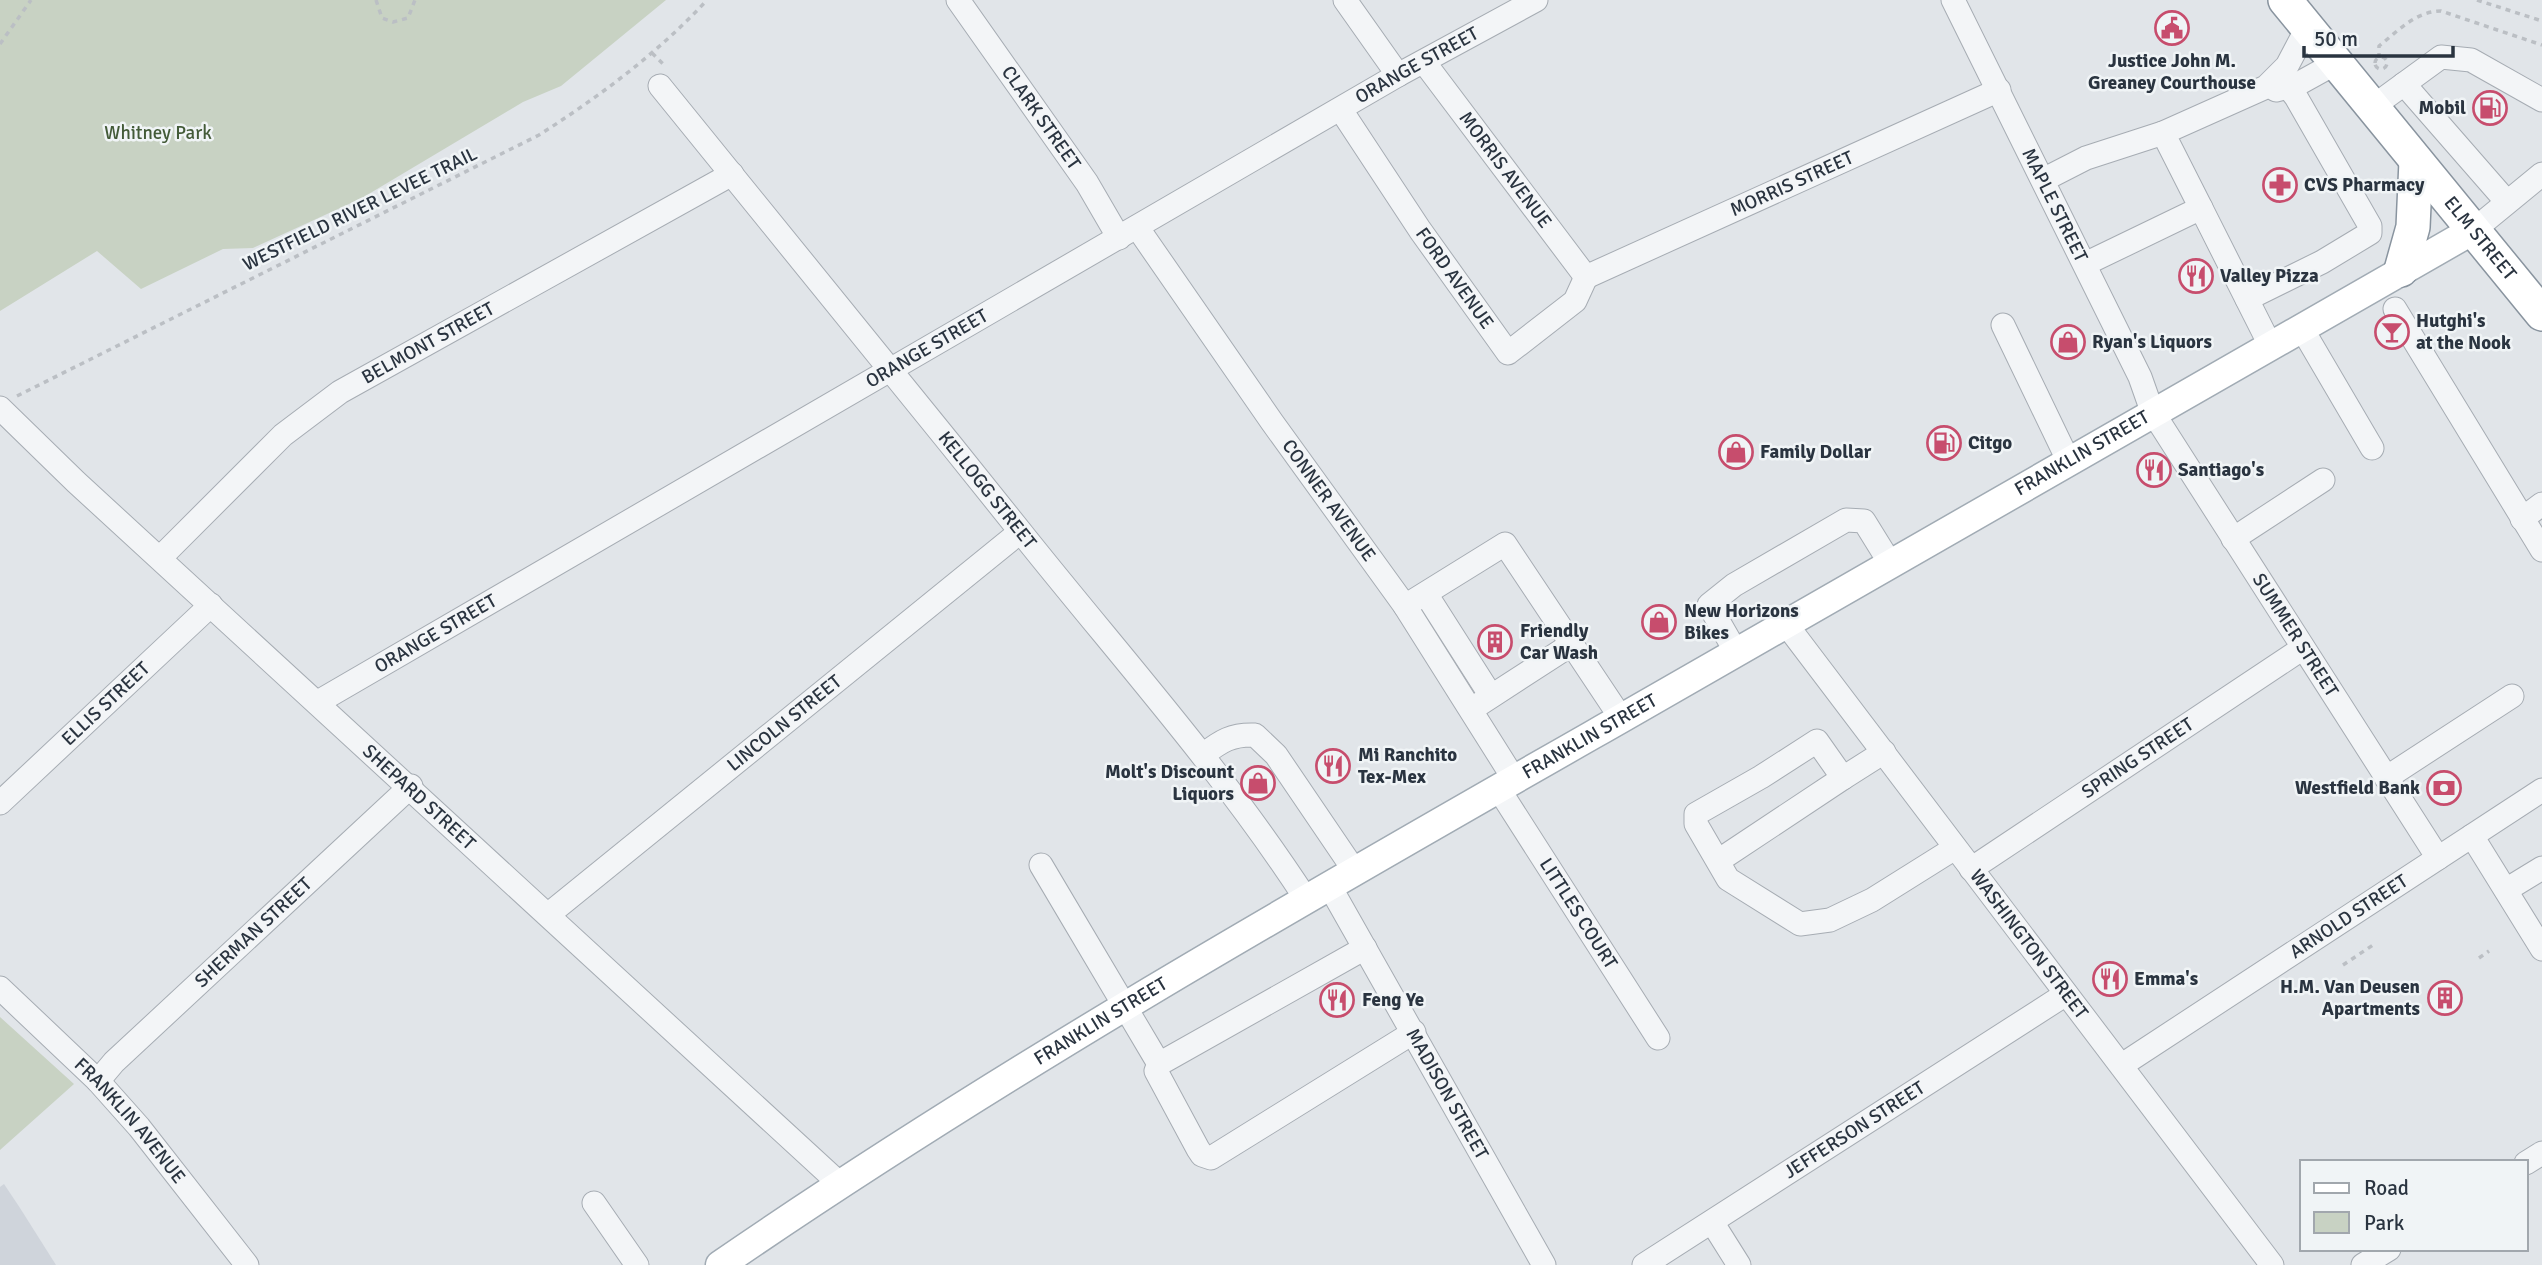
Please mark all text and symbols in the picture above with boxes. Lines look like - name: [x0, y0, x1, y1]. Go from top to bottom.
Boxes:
- public building icon: Justice John M. Greaney Courthouse: [2153, 9, 2191, 47]
- scale bar: [2304, 14, 2453, 58]
- street label: ORANGE STREET: [1351, 21, 1483, 109]
- text: 50 m: [2314, 26, 2358, 52]
- place label: Justice John M. Greaney Courthouse: [2088, 49, 2256, 95]
- street label: CLARK STREET: [996, 61, 1086, 175]
- fuel station icon: Mobil: [2471, 89, 2509, 127]
- place label: Mobil: [2418, 96, 2466, 120]
- street label: MORRIS AVENUE: [1454, 107, 1557, 233]
- park label: Whitney Park: [104, 121, 212, 145]
- street label: WESTFIELD RIVER LEVEE TRAIL: [239, 142, 481, 276]
- street label: MAPLE STREET: [2016, 144, 2093, 267]
- street label: MORRIS STREET: [1726, 145, 1858, 222]
- pharmacy icon: CVS Pharmacy: [2261, 166, 2299, 204]
- place label: CVS Pharmacy: [2304, 173, 2425, 197]
- street label: ELM STREET: [2439, 191, 2522, 286]
- street label: FORD AVENUE: [1410, 223, 1499, 334]
- restaurant icon: Valley Pizza: [2177, 257, 2215, 295]
- place label: Valley Pizza: [2220, 264, 2319, 288]
- street label: BELMONT STREET: [357, 296, 499, 390]
- street label: ORANGE STREET: [861, 303, 993, 393]
- place label: Hutghi's at the Nook: [2416, 309, 2511, 355]
- bar icon: Hutghi's at the Nook: [2373, 313, 2411, 351]
- shop icon: Ryan's Liquors: [2049, 323, 2087, 361]
- place label: Ryan's Liquors: [2092, 330, 2212, 354]
- street label: FRANKLIN STREET: [2010, 405, 2154, 501]
- fuel station icon: Citgo: [1925, 424, 1963, 462]
- street label: KELLOGG STREET: [933, 426, 1042, 554]
- place label: Citgo: [1968, 431, 2012, 455]
- shop icon: Family Dollar: [1717, 433, 1755, 471]
- street label: CONNER AVENUE: [1277, 435, 1381, 566]
- place label: Family Dollar: [1760, 440, 1872, 464]
- restaurant icon: Santiago's: [2135, 451, 2173, 489]
- place label: Santiago's: [2178, 458, 2264, 482]
- street label: SUMMER STREET: [2247, 569, 2344, 702]
- street label: ORANGE STREET: [370, 589, 502, 679]
- place label: New Horizons Bikes: [1684, 599, 1799, 645]
- shop icon: New Horizons Bikes: [1640, 603, 1678, 641]
- place label: Friendly Car Wash: [1520, 619, 1598, 665]
- building icon: Friendly Car Wash: [1476, 623, 1514, 661]
- street label: ELLIS STREET: [57, 656, 155, 751]
- street label: LINCOLN STREET: [722, 669, 847, 777]
- street label: FRANKLIN STREET: [1518, 688, 1662, 784]
- street label: SPRING STREET: [2077, 712, 2199, 804]
- street label: SHEPARD STREET: [358, 739, 481, 856]
- place label: Mi Ranchito Tex-Mex: [1358, 743, 1457, 789]
- restaurant icon: Mi Ranchito Tex-Mex: [1314, 747, 1352, 785]
- place label: Molt's Discount Liquors: [1105, 760, 1234, 806]
- shop icon: Molt's Discount Liquors: [1239, 764, 1277, 802]
- bank icon: Westfield Bank: [2425, 769, 2463, 807]
- place label: Westfield Bank: [2295, 776, 2420, 800]
- street label: LITTLES COURT: [1534, 854, 1623, 974]
- street label: WASHINGTON STREET: [1964, 865, 2094, 1024]
- street label: ARNOLD STREET: [2285, 869, 2413, 964]
- street label: SHERMAN STREET: [190, 872, 317, 993]
- restaurant icon: Emma's: [2091, 960, 2129, 998]
- place label: Emma's: [2134, 967, 2198, 991]
- street label: FRANKLIN STREET: [1030, 971, 1172, 1071]
- place label: H.M. Van Deusen Apartments: [2280, 975, 2420, 1021]
- building icon: H.M. Van Deusen Apartments: [2426, 979, 2464, 1017]
- restaurant icon: Feng Ye: [1318, 981, 1356, 1019]
- place label: Feng Ye: [1362, 988, 1424, 1012]
- street label: MADISON STREET: [1401, 1024, 1494, 1164]
- street label: FRANKLIN AVENUE: [69, 1053, 191, 1188]
- street label: JEFFERSON STREET: [1779, 1075, 1930, 1184]
- legend: [2300, 1160, 2528, 1251]
- text: Road: [2364, 1175, 2409, 1201]
- text: Park: [2364, 1210, 2405, 1236]

